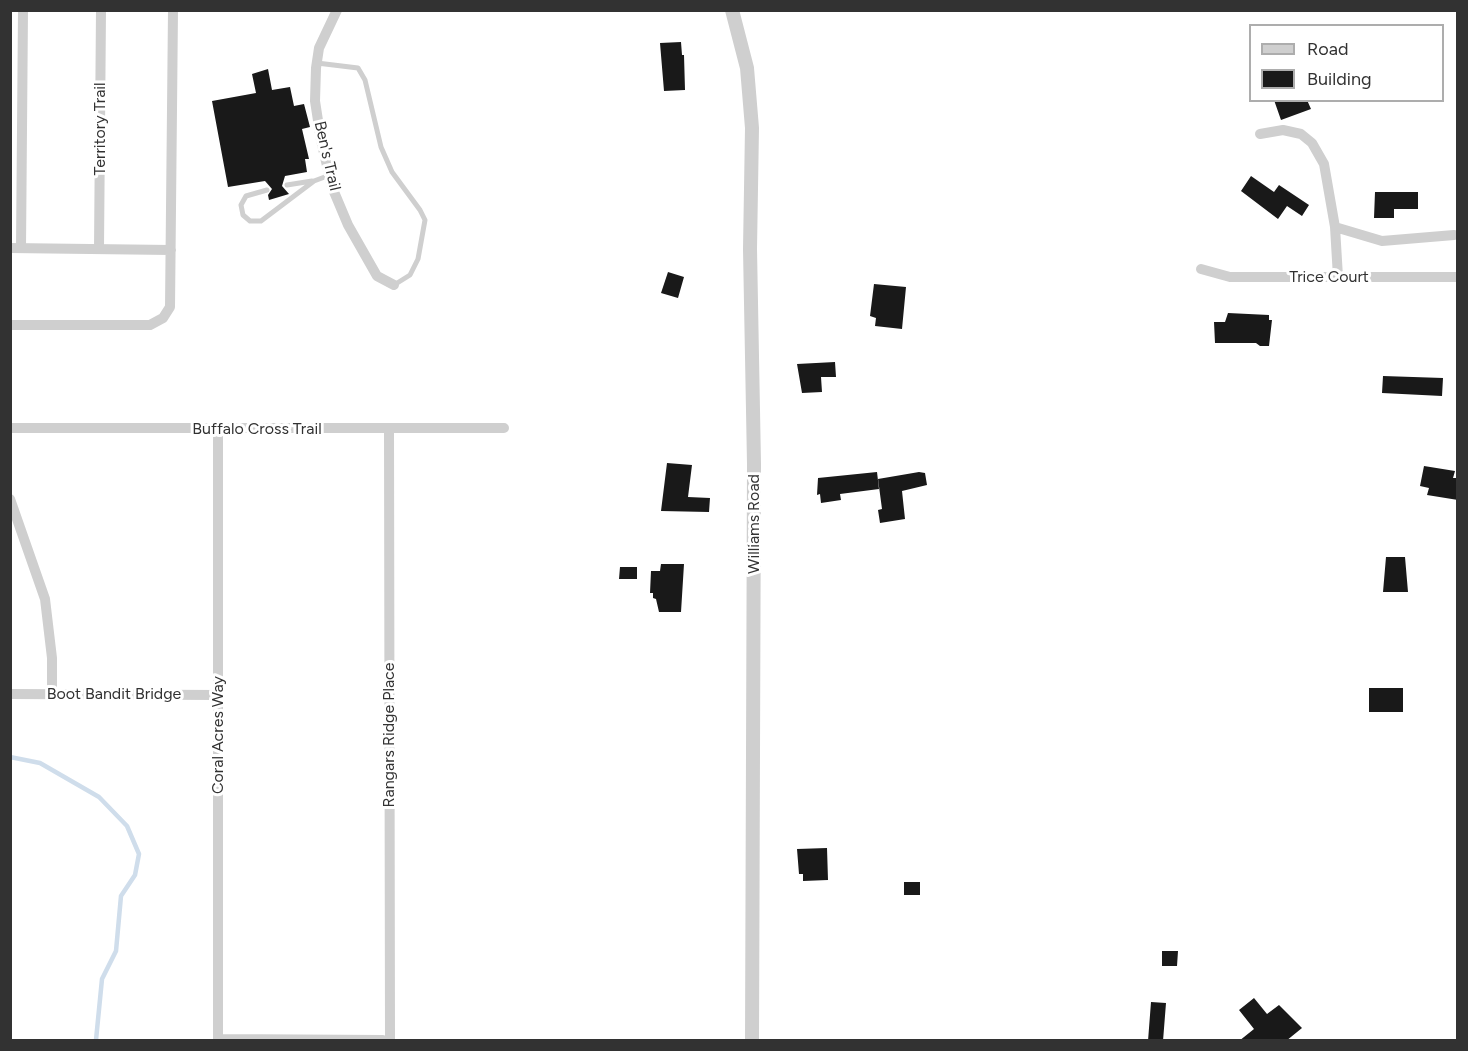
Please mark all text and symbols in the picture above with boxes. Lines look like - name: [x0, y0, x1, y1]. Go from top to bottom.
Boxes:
- legend: [1249, 24, 1444, 102]
- text: Road: [1307, 38, 1348, 60]
- text: Building: [1307, 68, 1372, 90]
- street label: Territory Trail: [90, 82, 110, 176]
- street label: Ben's Trail: [310, 119, 344, 193]
- street label: Trice Court: [1289, 267, 1369, 287]
- street label: Buffalo Cross Trail: [192, 419, 322, 439]
- street label: Williams Road: [744, 474, 764, 574]
- street label: Rangars Ridge Place: [379, 663, 399, 807]
- street label: Coral Acres Way: [208, 676, 228, 794]
- street label: Boot Bandit Bridge: [47, 684, 181, 704]

